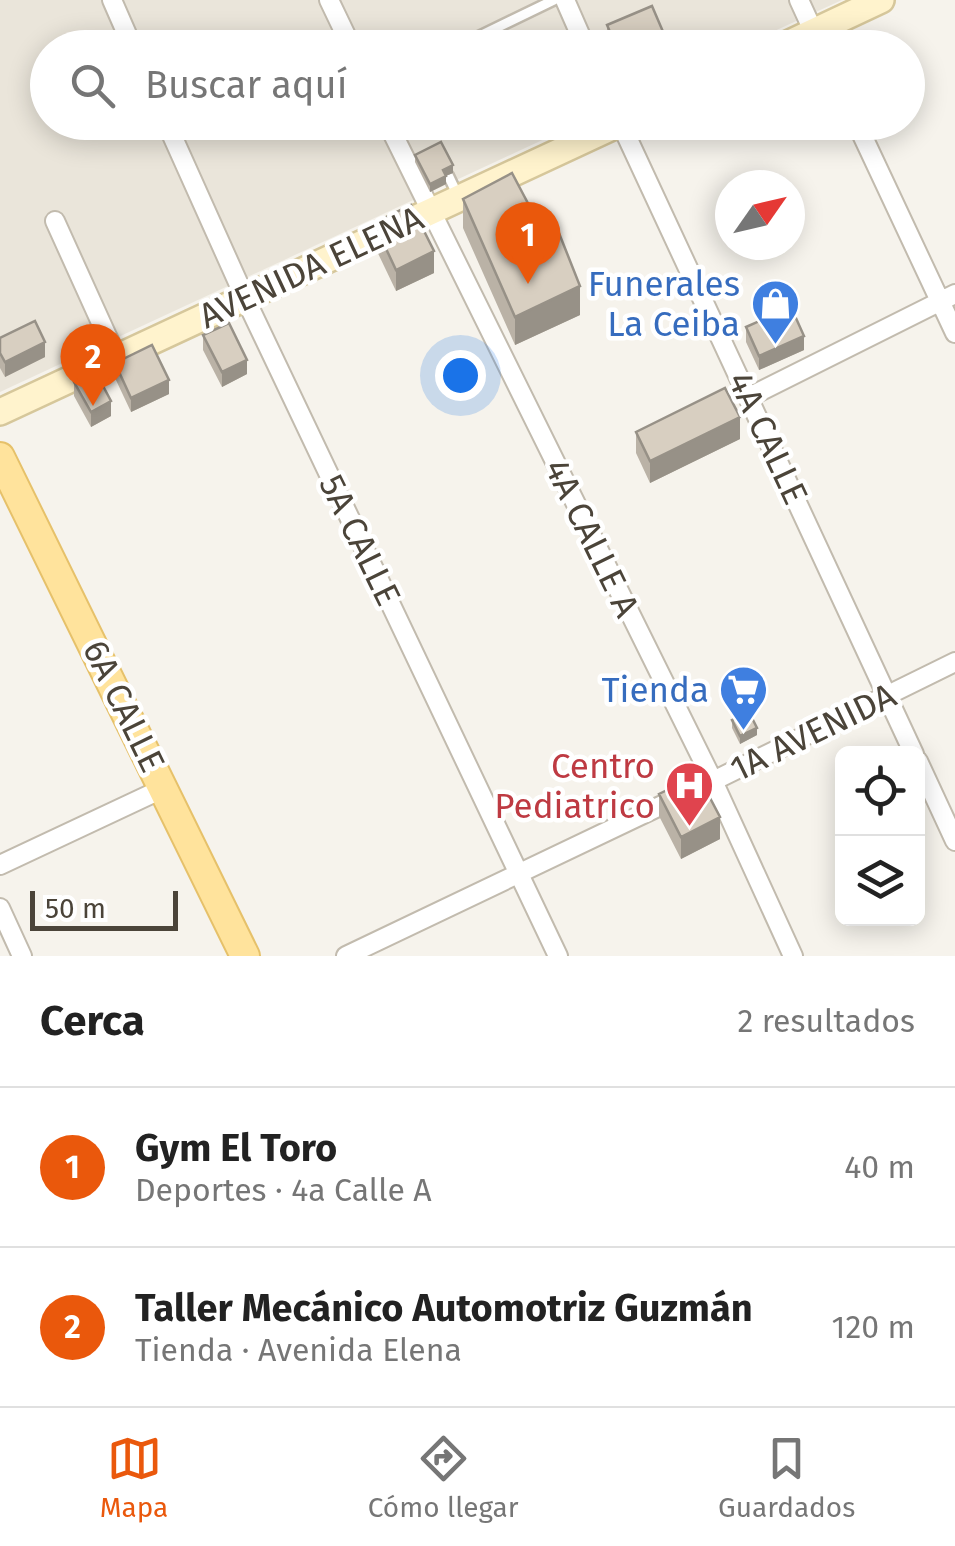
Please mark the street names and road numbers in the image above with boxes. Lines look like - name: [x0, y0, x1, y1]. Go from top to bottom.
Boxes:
- street label: AVENIDA ELENA: [192, 197, 430, 337]
- street label: 4A CALLE: [719, 365, 817, 511]
- street label: 4A CALLE A: [536, 452, 648, 624]
- street label: 5A CALLE: [310, 468, 410, 612]
- street label: 6A CALLE: [74, 633, 174, 779]
- street label: 1A AVENIDA: [723, 674, 903, 790]

